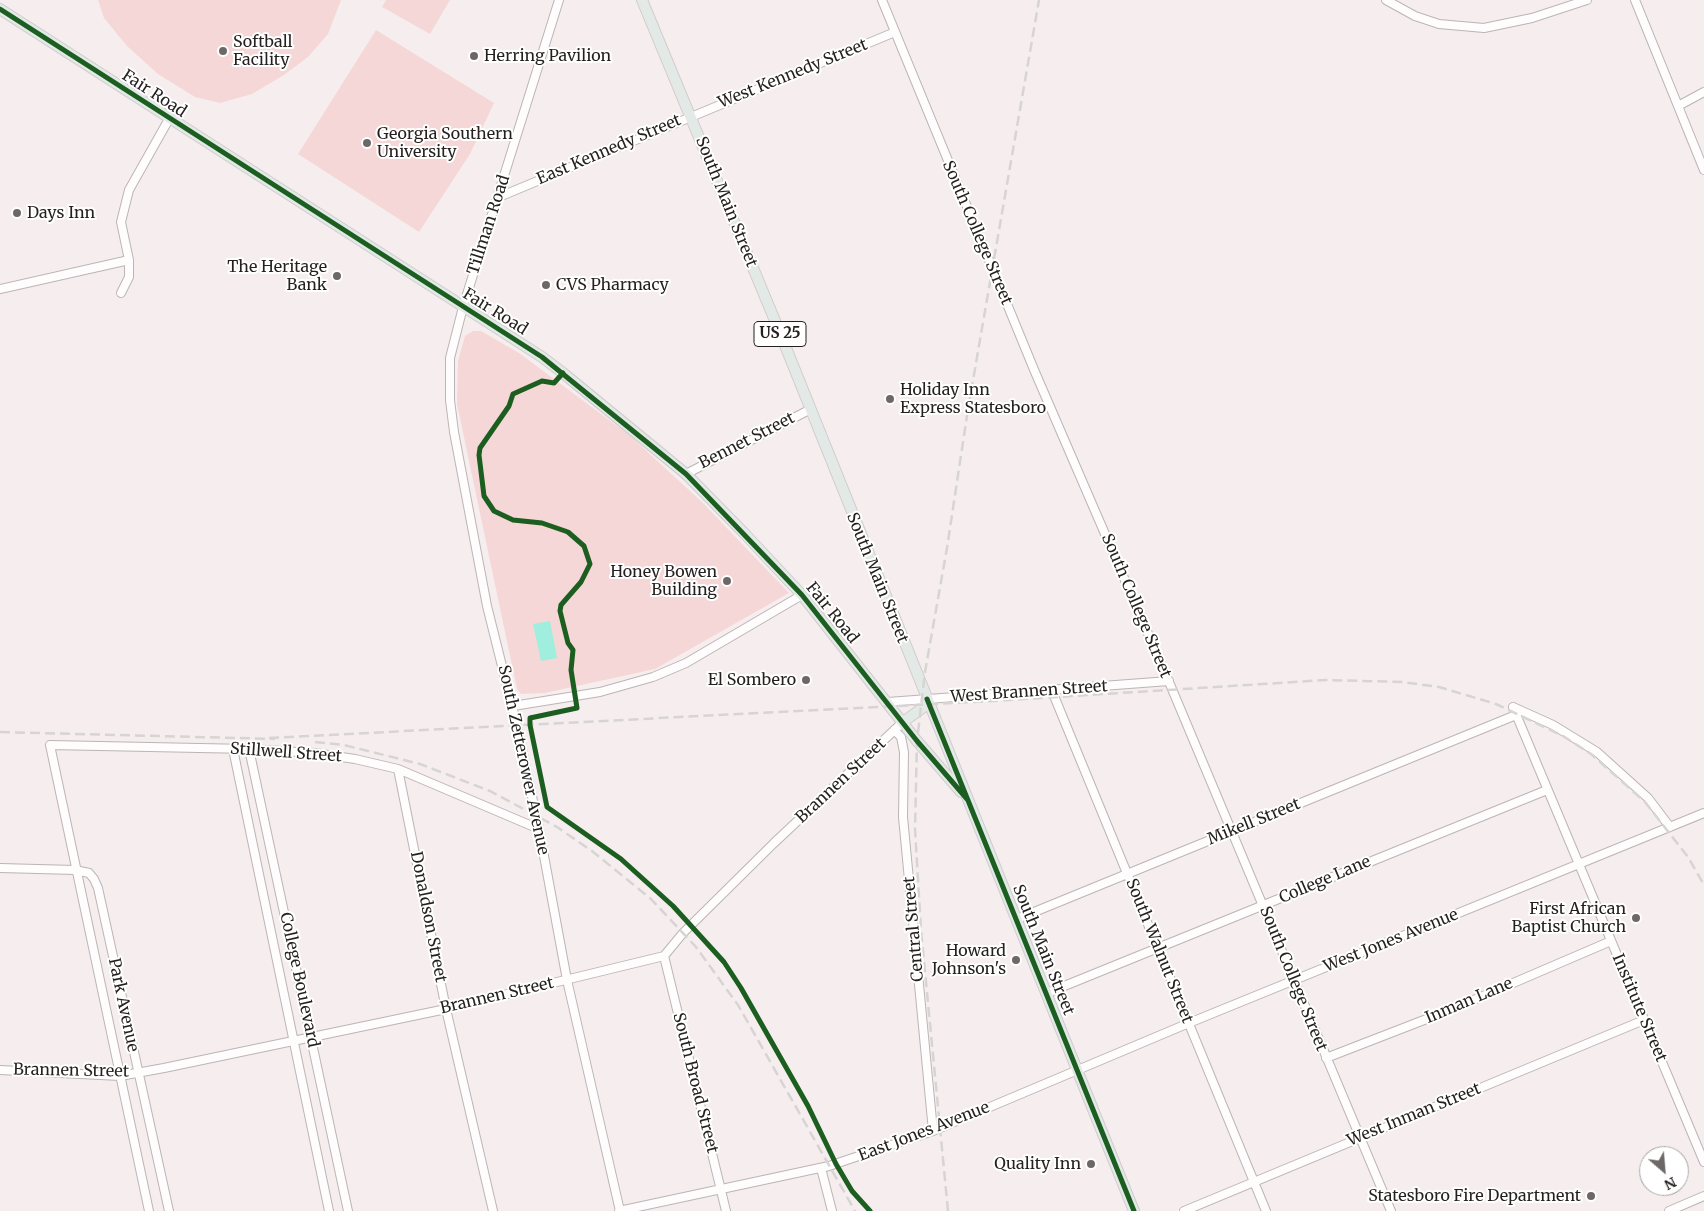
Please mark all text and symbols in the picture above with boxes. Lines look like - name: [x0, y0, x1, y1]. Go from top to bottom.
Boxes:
- place label: Softball Facility: [233, 32, 293, 70]
- street label: West Kennedy Street: [716, 35, 870, 113]
- marker: Softball Facility: [217, 45, 229, 57]
- place label: Herring Pavilion: [484, 46, 611, 66]
- marker: Herring Pavilion: [468, 50, 480, 62]
- street label: Fair Road: [118, 66, 190, 122]
- street label: East Kennedy Street: [534, 111, 684, 189]
- place label: Georgia Southern University: [377, 124, 513, 162]
- street label: South Main Street: [691, 134, 761, 270]
- marker: Georgia Southern University: [361, 137, 373, 149]
- street label: South College Street: [938, 158, 1016, 308]
- street label: Tillman Road: [464, 173, 514, 277]
- place label: Days Inn: [27, 203, 95, 223]
- marker: Days Inn: [11, 207, 23, 219]
- place label: The Heritage Bank: [227, 257, 327, 295]
- marker: The Heritage Bank: [331, 270, 343, 282]
- place label: CVS Pharmacy: [556, 275, 669, 295]
- marker: CVS Pharmacy: [540, 279, 552, 291]
- street label: Fair Road: [459, 285, 531, 339]
- road number: US 25: [754, 322, 806, 346]
- place label: Holiday Inn Express Statesboro: [900, 380, 1046, 418]
- marker: Holiday Inn Express Statesboro: [884, 393, 896, 405]
- street label: Bennet Street: [696, 409, 798, 473]
- street label: South Main Street: [842, 510, 912, 646]
- street label: South College Street: [1097, 531, 1175, 681]
- place label: Honey Bowen Building: [610, 562, 717, 600]
- marker: Honey Bowen Building: [721, 575, 733, 587]
- street label: Fair Road: [802, 579, 862, 647]
- street label: South Zetterower Avenue: [493, 663, 553, 857]
- place label: El Sombero: [708, 670, 796, 690]
- marker: El Sombero: [800, 674, 812, 686]
- street label: West Brannen Street: [950, 677, 1108, 707]
- street label: Brannen Street: [792, 734, 890, 828]
- street label: Stillwell Street: [230, 740, 342, 766]
- street label: Mikell Street: [1205, 795, 1303, 849]
- street label: Donaldson Street: [406, 850, 450, 984]
- street label: College Lane: [1276, 852, 1374, 908]
- street label: Central Street: [900, 876, 928, 982]
- street label: South Walnut Street: [1121, 876, 1197, 1026]
- street label: South Main Street: [1008, 882, 1078, 1018]
- place label: First African Baptist Church: [1511, 899, 1626, 937]
- street label: South College Street: [1255, 904, 1331, 1054]
- street label: West Jones Avenue: [1321, 905, 1461, 977]
- street label: College Boulevard: [275, 911, 323, 1049]
- marker: First African Baptist Church: [1630, 912, 1642, 924]
- place label: Howard Johnson's: [932, 941, 1006, 979]
- street label: Institute Street: [1608, 951, 1670, 1065]
- marker: Howard Johnson's: [1010, 954, 1022, 966]
- street label: Park Avenue: [104, 956, 142, 1054]
- street label: Brannen Street: [438, 974, 556, 1018]
- street label: Inman Lane: [1422, 974, 1516, 1028]
- street label: South Broad Street: [668, 1011, 722, 1155]
- street label: Brannen Street: [13, 1060, 129, 1082]
- street label: West Inman Street: [1344, 1079, 1484, 1151]
- street label: East Jones Avenue: [856, 1098, 992, 1166]
- north arrow: [1639, 1146, 1689, 1196]
- place label: Quality Inn: [994, 1154, 1081, 1174]
- marker: Quality Inn: [1085, 1158, 1097, 1170]
- text: N: [1661, 1173, 1679, 1194]
- place label: Statesboro Fire Department: [1368, 1186, 1581, 1206]
- marker: Statesboro Fire Department: [1585, 1190, 1597, 1202]

